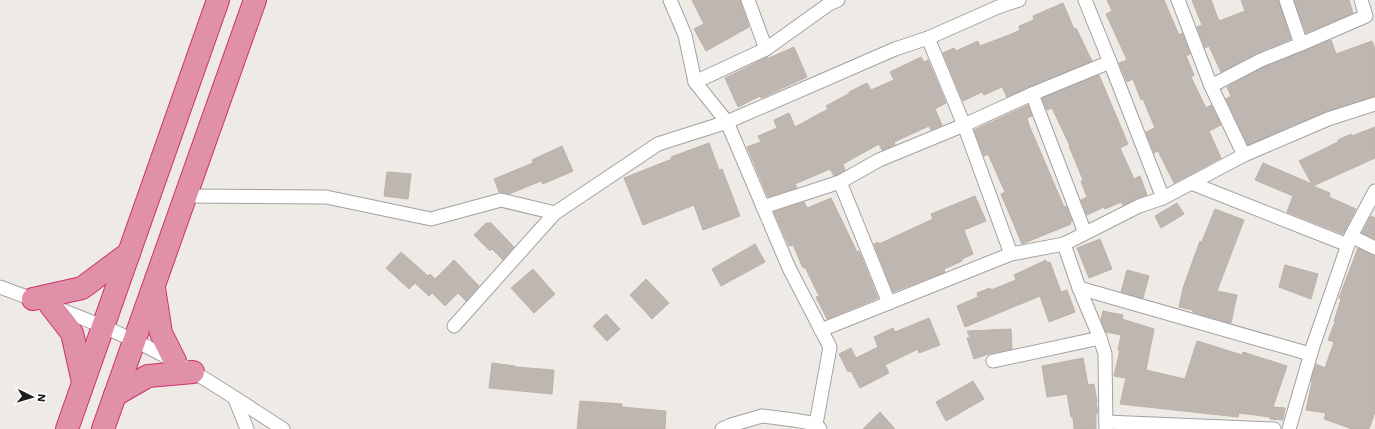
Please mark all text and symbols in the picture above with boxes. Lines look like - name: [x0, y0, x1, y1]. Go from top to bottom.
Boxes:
- north arrow: [12, 377, 52, 417]
- text: N: [35, 393, 48, 402]

